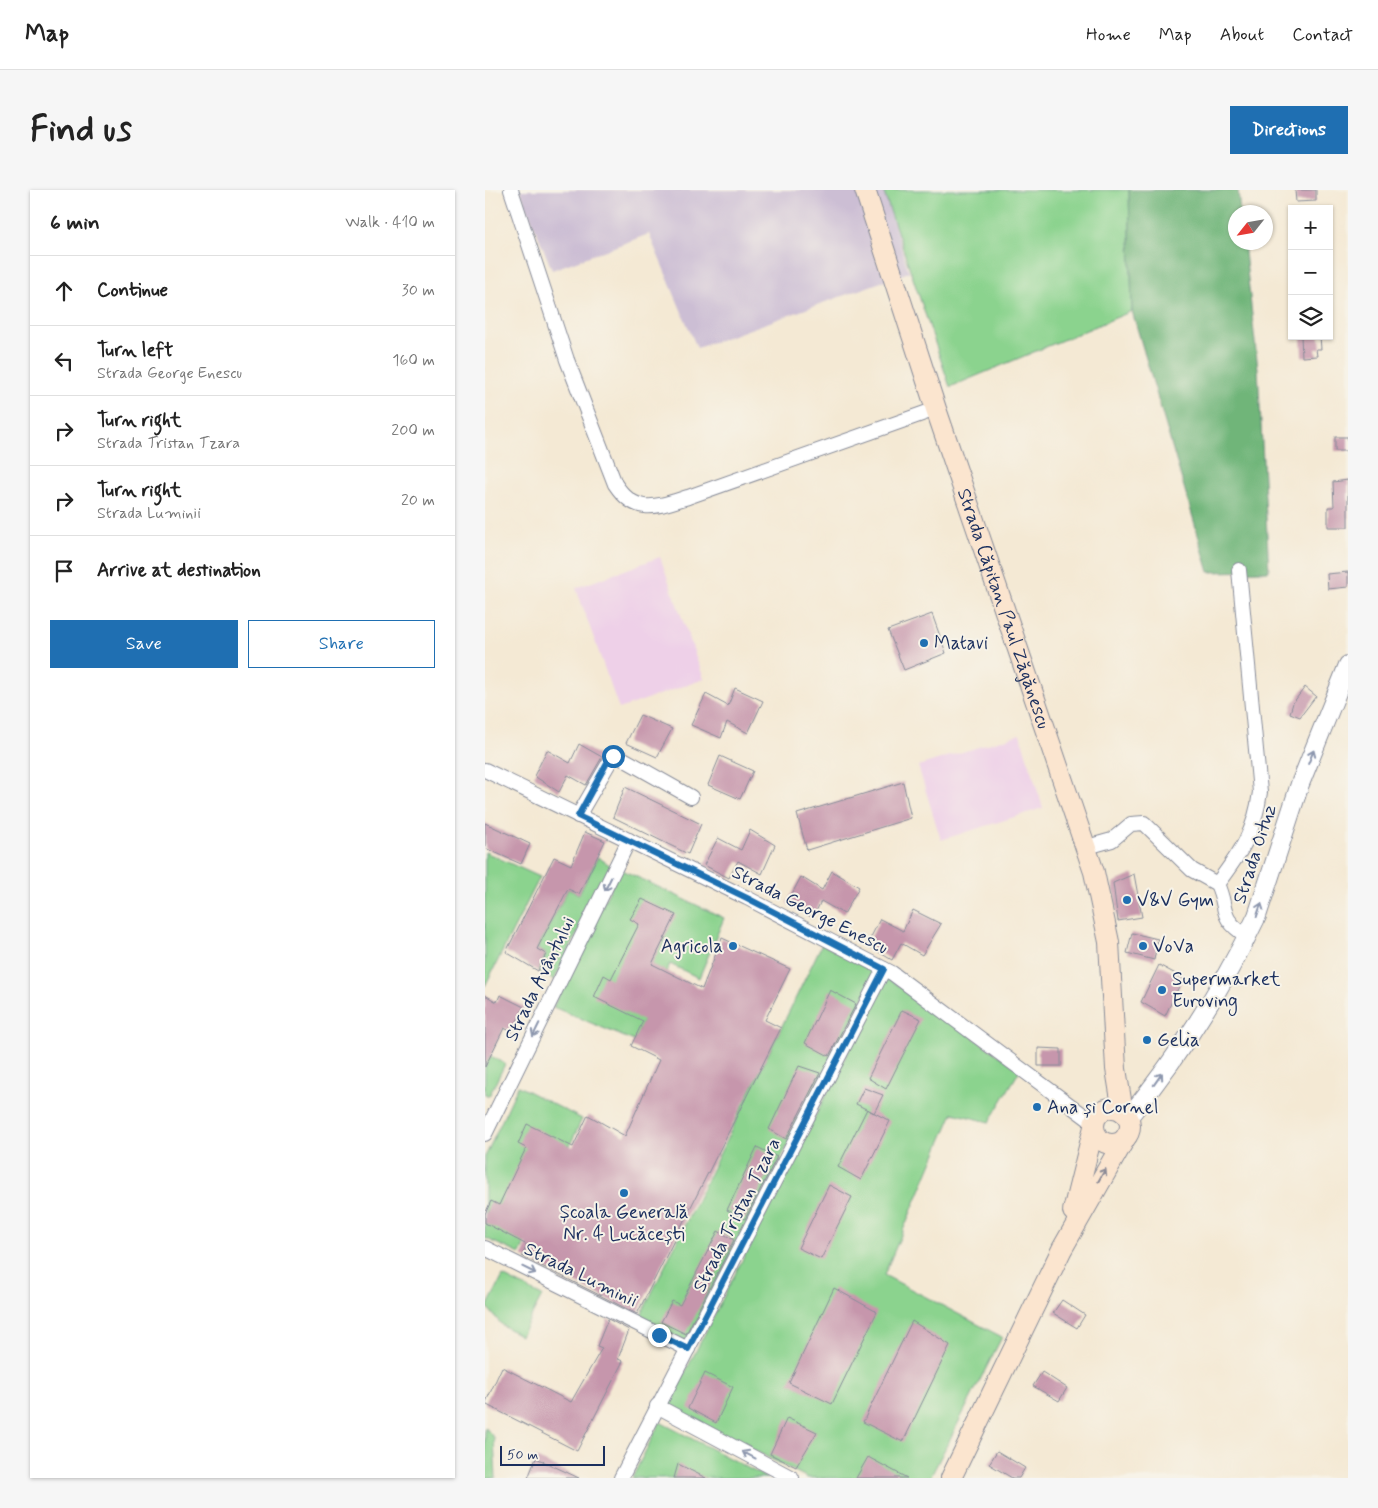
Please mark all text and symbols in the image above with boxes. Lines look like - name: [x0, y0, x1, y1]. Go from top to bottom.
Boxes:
- text: Map: [25, 19, 69, 50]
- text: Home: [1086, 23, 1131, 47]
- text: Map: [1159, 23, 1192, 47]
- text: About: [1220, 23, 1264, 47]
- text: Contact: [1292, 23, 1353, 47]
- button: Directions: [1230, 106, 1348, 154]
- text: Find us: [30, 107, 132, 153]
- north arrow: [1228, 205, 1273, 250]
- map controls: [1288, 205, 1333, 340]
- button: +: [1288, 205, 1333, 250]
- text: 6 min: [50, 209, 100, 237]
- text: Walk · 410 m: [345, 212, 435, 233]
- button: −: [1288, 250, 1333, 295]
- icon: ahead: [50, 277, 78, 305]
- text: Continue: [97, 278, 168, 303]
- text: 30 m: [402, 280, 435, 301]
- button: layers: [1288, 295, 1333, 340]
- text: Turn left: [97, 338, 173, 363]
- icon: left: [50, 347, 78, 375]
- text: 160 m: [392, 350, 435, 371]
- text: Strada George Enescu: [97, 363, 242, 384]
- text: Turn right: [97, 408, 181, 433]
- icon: right: [50, 417, 78, 445]
- text: 200 m: [391, 420, 435, 441]
- text: Strada Tristan Tzara: [97, 433, 240, 454]
- text: Turn right: [97, 478, 181, 503]
- street label: Strada Căpitan Paul Zăgănescu: [951, 485, 1057, 732]
- icon: right: [50, 487, 78, 515]
- text: 20 m: [401, 490, 435, 511]
- text: Strada Luminii: [97, 503, 201, 524]
- icon: arrive: [50, 557, 78, 585]
- text: Arrive at destination: [97, 558, 261, 583]
- button: Save: [50, 620, 238, 668]
- button: Share: [248, 620, 435, 668]
- place label: Matavi: [934, 631, 988, 656]
- marker: Matavi: [918, 637, 930, 649]
- route start: [602, 745, 625, 768]
- one-way arrow: [1307, 750, 1317, 765]
- street label: Strada Oituz: [1227, 801, 1283, 907]
- street label: Strada George Enescu: [727, 860, 892, 961]
- one-way arrow: [602, 876, 612, 891]
- place label: V&V Gym: [1137, 888, 1214, 913]
- marker: V&V Gym: [1121, 894, 1133, 906]
- one-way arrow: [1255, 903, 1264, 919]
- street label: Strada Avântului: [499, 912, 581, 1046]
- place label: Agricola: [661, 934, 723, 960]
- place label: VoVa: [1153, 934, 1194, 959]
- marker: Agricola: [727, 940, 739, 952]
- marker: VoVa: [1137, 940, 1149, 952]
- place label: Supermarket Euroving: [1172, 967, 1280, 1016]
- marker: Supermarket Euroving: [1156, 984, 1168, 996]
- one-way arrow: [531, 1022, 541, 1037]
- place label: Gelia: [1157, 1028, 1200, 1053]
- marker: Gelia: [1141, 1034, 1153, 1046]
- one-way arrow: [1153, 1073, 1163, 1087]
- place label: Ana și Cornel: [1047, 1095, 1158, 1120]
- marker: Ana și Cornel: [1031, 1101, 1043, 1113]
- street label: Strada Tristan Tzara: [687, 1134, 787, 1296]
- one-way arrow: [1098, 1169, 1108, 1183]
- marker: Școala Generală Nr. 4 Lucăcești: [618, 1187, 630, 1199]
- place label: Școala Generală Nr. 4 Lucăcești: [559, 1200, 689, 1247]
- street label: Strada Luminii: [520, 1237, 642, 1313]
- one-way arrow: [521, 1266, 536, 1275]
- route end: [648, 1324, 671, 1347]
- scale bar: [500, 1443, 605, 1466]
- text: 50 m: [507, 1446, 538, 1464]
- one-way arrow: [741, 1450, 756, 1460]

